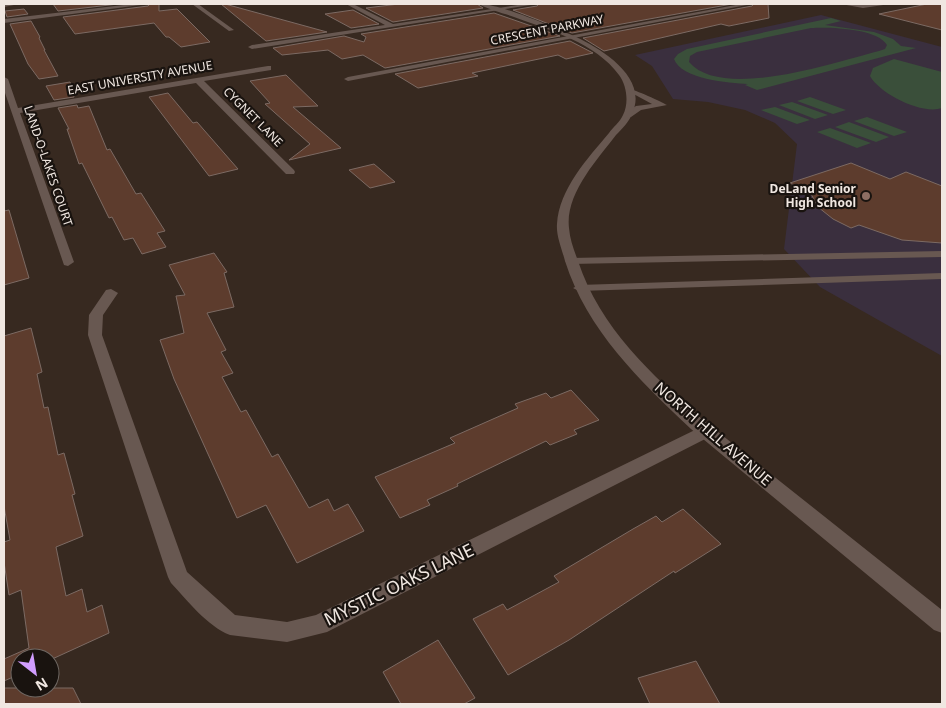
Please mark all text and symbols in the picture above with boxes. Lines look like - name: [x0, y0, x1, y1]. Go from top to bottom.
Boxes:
- street label: CRESCENT PARKWAY: [489, 10, 605, 49]
- street label: EAST UNIVERSITY AVENUE: [66, 56, 214, 99]
- street label: CYGNET LANE: [220, 83, 287, 150]
- street label: LAND-O-LAKES COURT: [20, 103, 77, 229]
- place label: DeLand Senior High School: [770, 180, 857, 211]
- marker: DeLand Senior High School: [860, 190, 872, 202]
- street label: NORTH HILL AVENUE: [651, 377, 776, 490]
- street label: MYSTIC OAKS LANE: [320, 537, 478, 631]
- north arrow: [10, 648, 60, 698]
- text: N: [32, 673, 52, 696]

